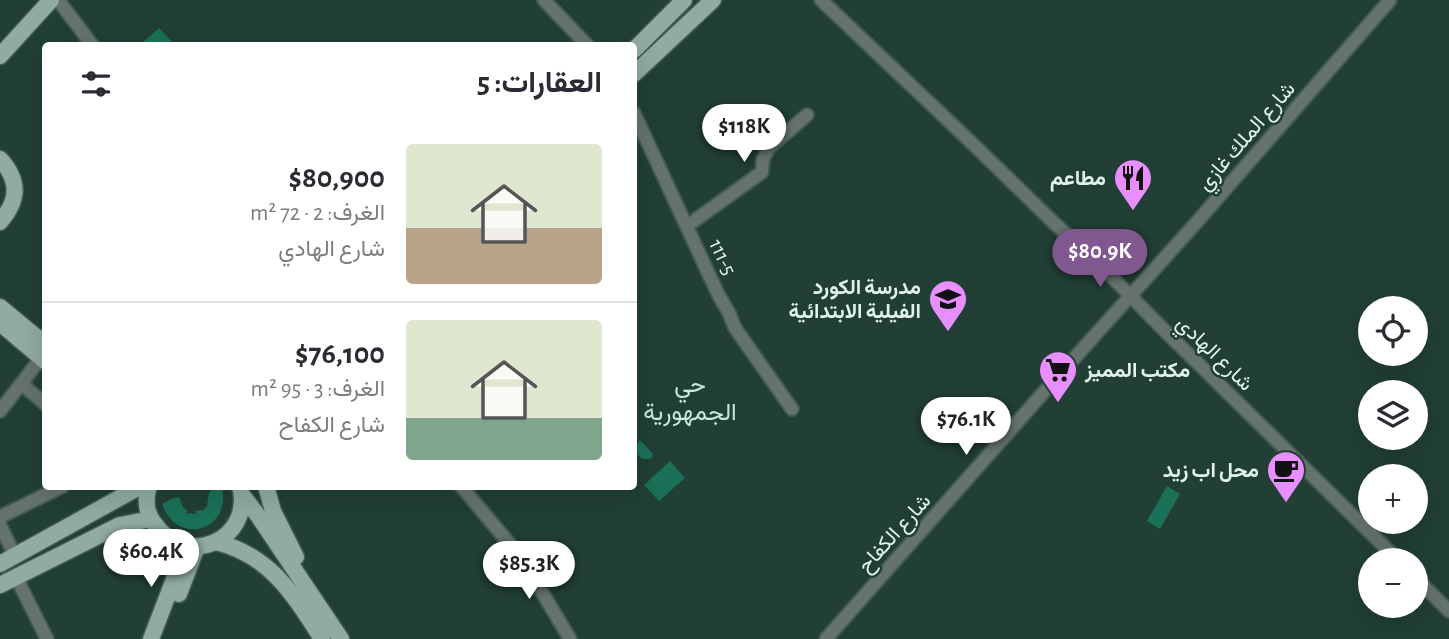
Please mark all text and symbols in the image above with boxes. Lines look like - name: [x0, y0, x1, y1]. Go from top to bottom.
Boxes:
- icon: filters: [77, 65, 115, 103]
- text: العقارات: 5: [477, 68, 602, 98]
- street label: شارع الملك غازي: [1194, 78, 1304, 199]
- pin: $118K: [695, 104, 793, 164]
- text: $118K: [718, 115, 770, 138]
- restaurant icon: مطاعم: [1112, 157, 1154, 212]
- text: $80,900: [288, 163, 385, 193]
- place label: مطاعم: [1050, 168, 1106, 192]
- icon: home: [462, 172, 546, 256]
- text: الغرف: 2 · 72 m²: [250, 202, 385, 225]
- pin: $80.9K: [1043, 230, 1157, 289]
- street label: 111-5: [705, 236, 740, 278]
- text: شارع الهادي: [278, 238, 385, 261]
- text: $80.9K: [1068, 240, 1132, 263]
- place label: مدرسة الكورد الفيلية الابتدائية: [789, 277, 921, 323]
- school or university icon: مدرسة الكورد الفيلية الابتدائية: [927, 278, 969, 333]
- map controls: [1358, 296, 1428, 618]
- button: locate: [1358, 296, 1428, 366]
- street label: شارع الهادي: [1168, 312, 1257, 399]
- text: $76,100: [295, 339, 385, 369]
- icon: home: [462, 348, 546, 432]
- supermarket icon: مكتب المميز: [1037, 349, 1079, 404]
- place label: مكتب المميز: [1084, 360, 1190, 383]
- district label: حي الجمهورية: [643, 373, 737, 427]
- text: الغرف: 3 · 95 m²: [251, 378, 385, 401]
- button: layers: [1358, 380, 1428, 450]
- pin: $76.1K: [909, 398, 1023, 457]
- text: $76.1K: [937, 408, 995, 431]
- text: شارع الكفاح: [278, 414, 385, 437]
- cafe icon: محل اب زيد: [1265, 449, 1307, 504]
- place label: محل اب زيد: [1163, 460, 1259, 483]
- button: +: [1358, 464, 1428, 534]
- street label: شارع الكفاح: [854, 490, 937, 579]
- pin: $60.4K: [94, 530, 208, 589]
- text: $60.4K: [119, 540, 183, 563]
- pin: $85.3K: [472, 542, 586, 601]
- button: −: [1358, 548, 1428, 618]
- text: $85.3K: [499, 552, 559, 575]

